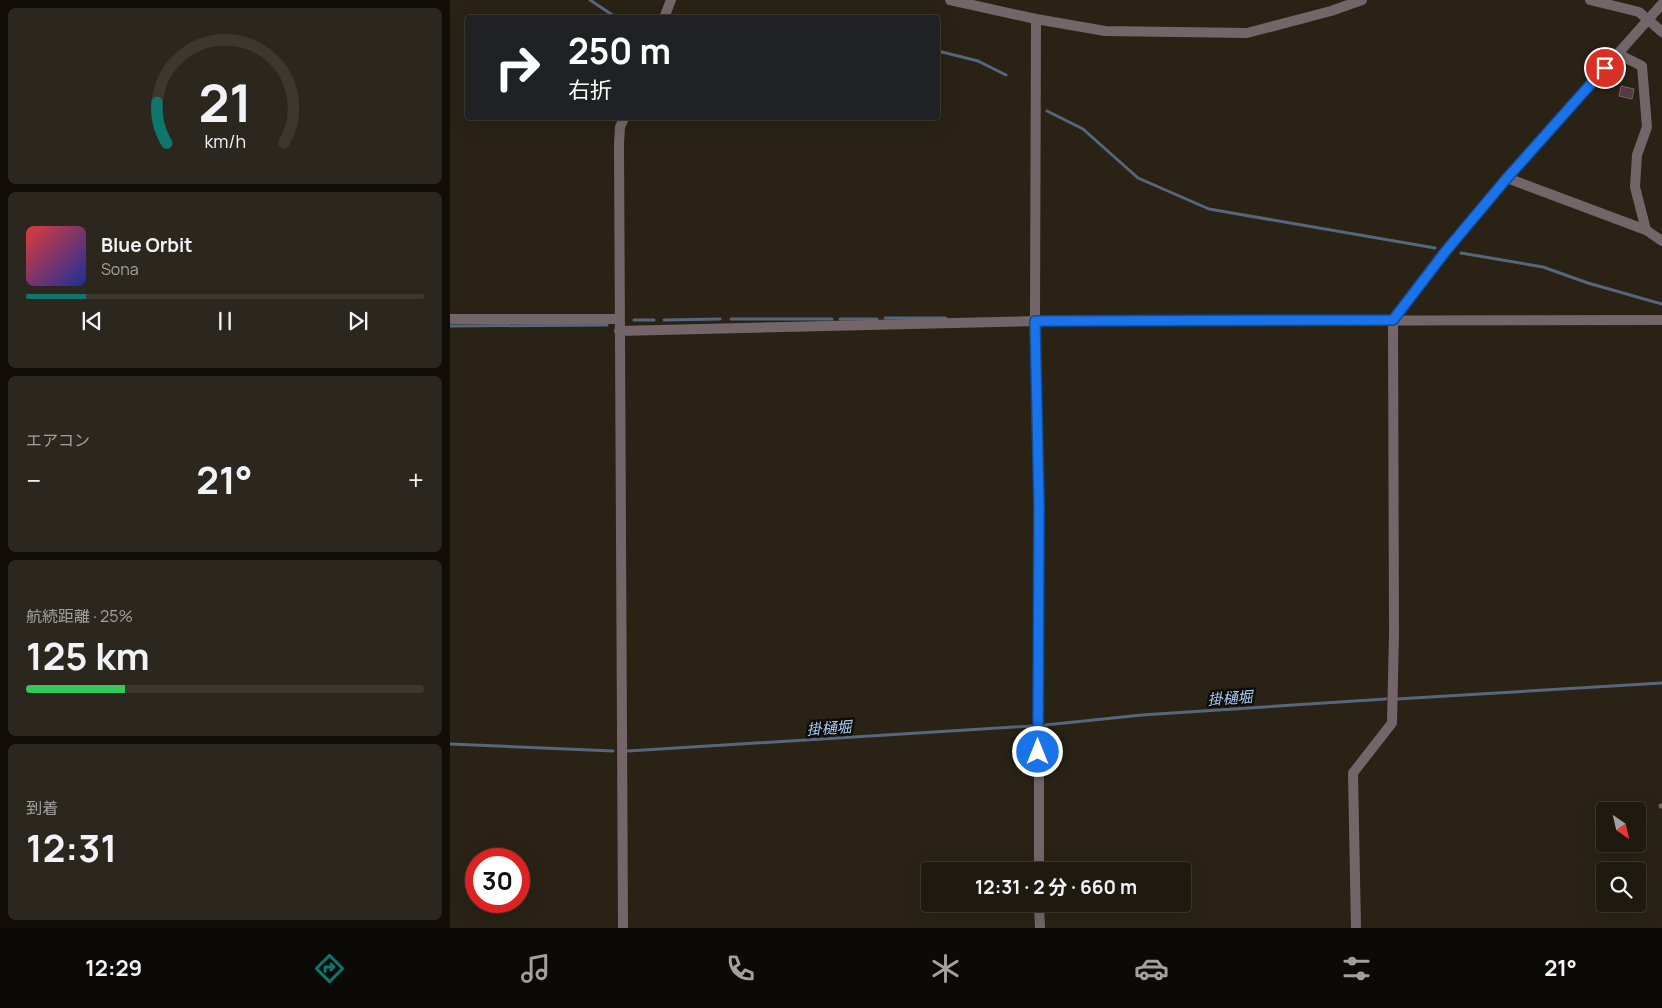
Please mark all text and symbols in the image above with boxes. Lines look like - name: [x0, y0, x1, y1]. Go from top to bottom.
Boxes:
- text: 250 m: [568, 27, 671, 75]
- icon: right: [485, 35, 550, 100]
- pin: [1584, 47, 1626, 89]
- icon: arrive: [1591, 54, 1619, 82]
- text: 21: [198, 67, 252, 138]
- text: 右折: [568, 75, 612, 105]
- text: km/h: [204, 129, 246, 153]
- text: Blue Orbit: [101, 232, 193, 258]
- text: Sona: [101, 258, 139, 280]
- icon: previous: [78, 307, 106, 335]
- icon: pause: [211, 307, 239, 335]
- icon: next: [344, 307, 372, 335]
- text: エアコン: [26, 429, 90, 451]
- text: 21°: [196, 453, 253, 505]
- text: −: [26, 461, 41, 499]
- text: +: [408, 461, 424, 499]
- text: 航続距離 · 25%: [26, 605, 133, 627]
- text: 125 km: [26, 629, 150, 681]
- water label: 掛樋堀: [1207, 686, 1255, 710]
- water label: 掛樋堀: [806, 716, 854, 740]
- position arrow: [1011, 725, 1063, 777]
- text: 到着: [26, 797, 58, 819]
- north arrow: [1596, 802, 1646, 852]
- map controls: [1596, 802, 1646, 912]
- text: 12:31: [26, 821, 117, 873]
- speed limit sign: 30: [465, 848, 530, 913]
- button: search: [1596, 862, 1646, 912]
- text: 12:31 · 2 分 · 660 m: [975, 874, 1137, 900]
- icon: directions: [312, 951, 347, 986]
- icon: music: [518, 951, 553, 986]
- icon: phone: [723, 951, 758, 986]
- icon: climate: [928, 951, 963, 986]
- icon: car: [1134, 951, 1169, 986]
- icon: filters: [1339, 951, 1374, 986]
- text: 12:29: [85, 953, 142, 983]
- text: 21°: [1544, 953, 1577, 983]

